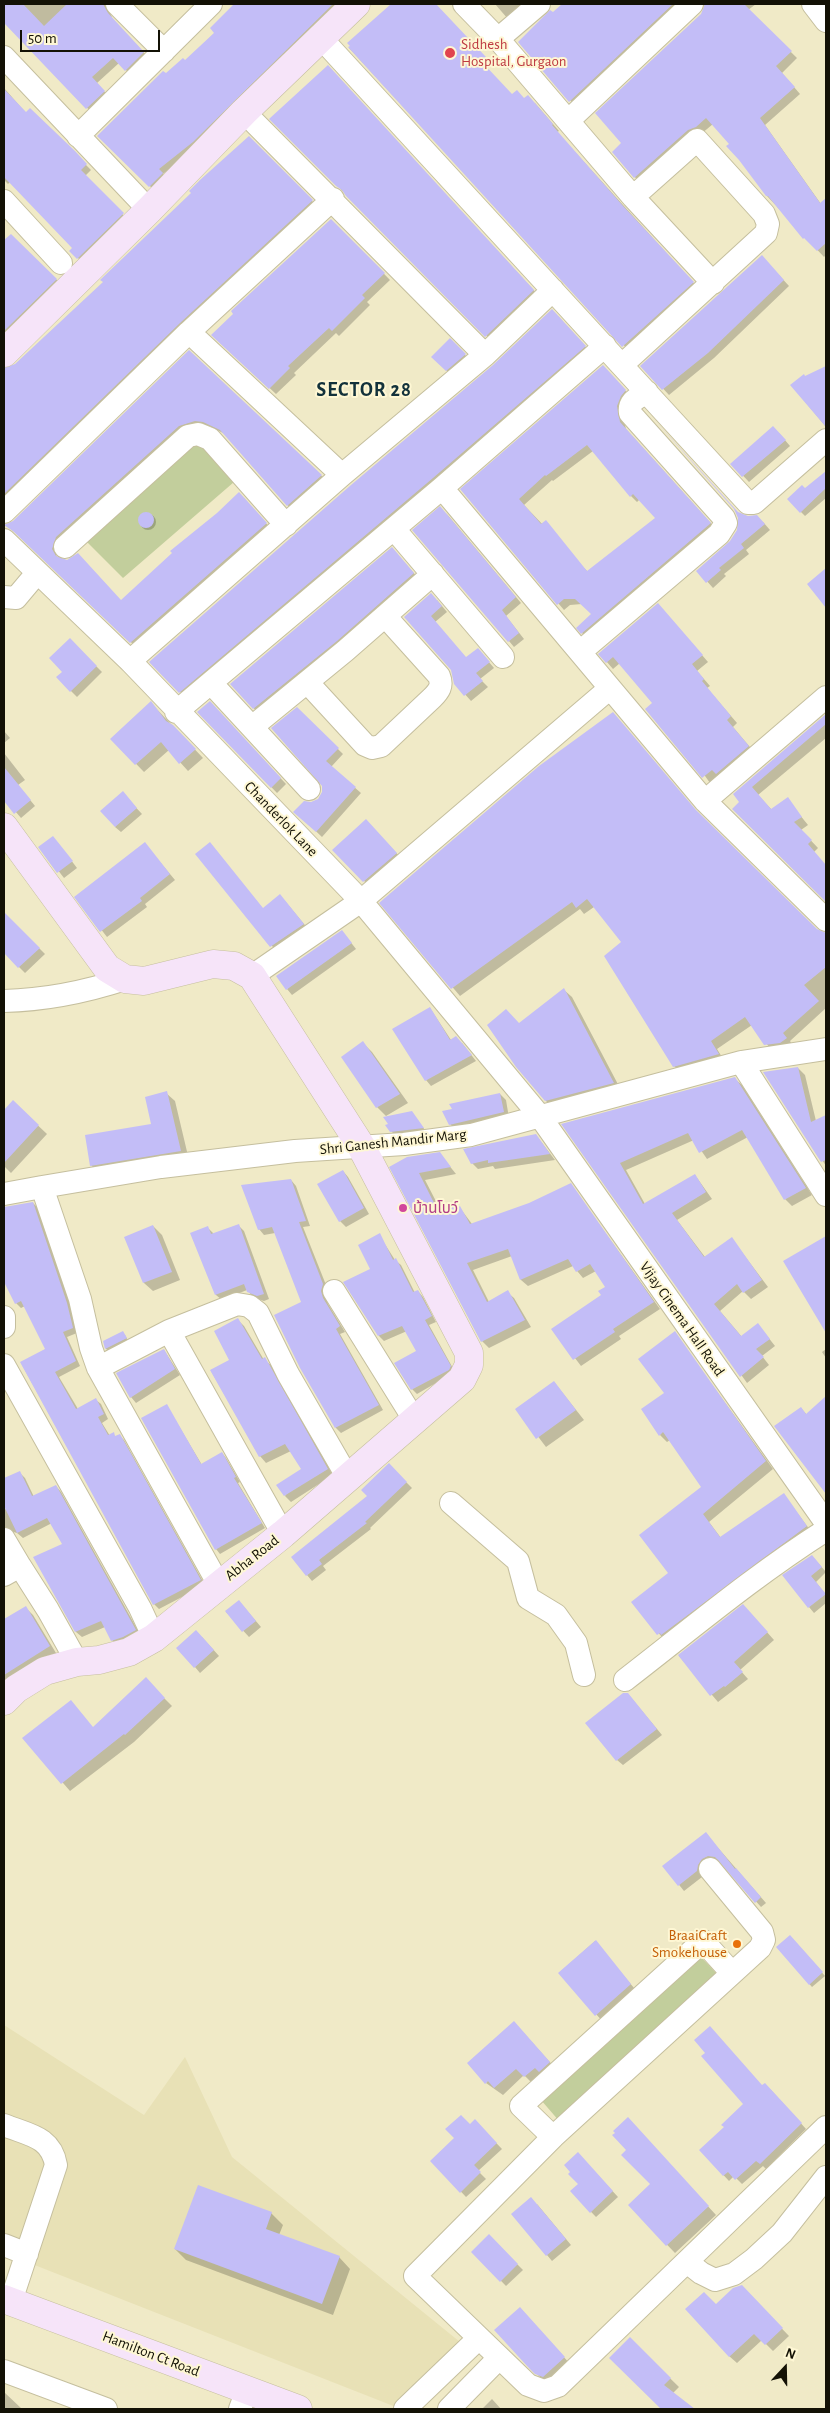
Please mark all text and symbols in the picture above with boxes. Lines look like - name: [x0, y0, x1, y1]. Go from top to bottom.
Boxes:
- scale bar: [22, 20, 162, 52]
- text: 50 m: [28, 31, 57, 46]
- place label: Sidhesh Hospital, Gurgaon: [461, 35, 566, 70]
- marker: Sidhesh Hospital, Gurgaon: [443, 46, 457, 60]
- district label: SECTOR 28: [315, 378, 413, 402]
- street label: Chanderlok Lane: [241, 778, 321, 860]
- street label: Shri Ganesh Mandir Marg: [319, 1125, 467, 1159]
- place label: บ้านโบว์: [413, 1199, 458, 1217]
- marker: บ้านโบว์: [397, 1202, 409, 1214]
- street label: Vijay Cinema Hall Road: [636, 1258, 728, 1380]
- street label: Abha Road: [221, 1531, 283, 1585]
- place label: BraaiCraft Smokehouse: [652, 1926, 727, 1961]
- marker: BraaiCraft Smokehouse: [731, 1938, 743, 1950]
- street label: Hamilton Ct Road: [100, 2327, 202, 2381]
- north arrow: [760, 2343, 810, 2393]
- text: N: [783, 2346, 797, 2362]

